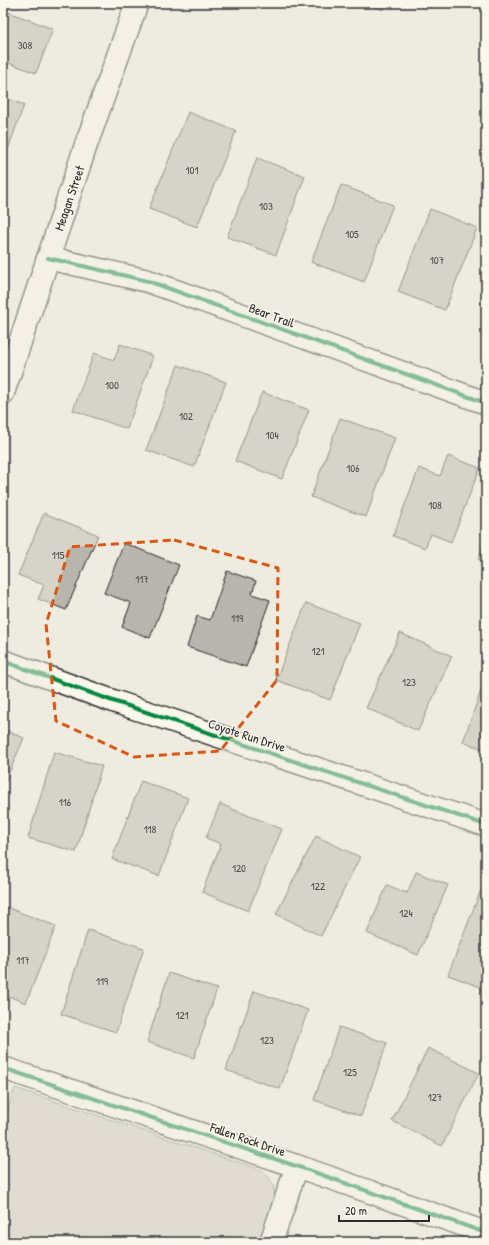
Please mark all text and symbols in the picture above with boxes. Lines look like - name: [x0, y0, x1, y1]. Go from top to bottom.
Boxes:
- house number: 308: [18, 38, 33, 52]
- street label: Meagan Street: [49, 162, 89, 233]
- house number: 101: [186, 163, 198, 177]
- house number: 103: [259, 199, 273, 213]
- house number: 105: [345, 227, 359, 241]
- house number: 107: [430, 253, 444, 267]
- street label: Bear Trail: [247, 298, 298, 332]
- house number: 100: [105, 378, 119, 392]
- house number: 102: [179, 409, 193, 423]
- house number: 104: [265, 428, 279, 442]
- house number: 106: [346, 461, 360, 475]
- house number: 108: [428, 498, 442, 512]
- house number: 115: [52, 548, 65, 562]
- house number: 117: [135, 572, 149, 586]
- house number: 119: [231, 611, 243, 625]
- house number: 121: [311, 644, 325, 658]
- house number: 123: [402, 675, 416, 689]
- street label: Coyote Run Drive: [206, 714, 288, 756]
- house number: 116: [59, 795, 72, 809]
- house number: 118: [144, 822, 157, 836]
- house number: 120: [232, 861, 246, 875]
- house number: 122: [311, 879, 325, 893]
- house number: 124: [399, 906, 413, 920]
- house number: 117: [16, 953, 30, 967]
- house number: 119: [96, 974, 108, 988]
- house number: 121: [175, 1008, 189, 1022]
- house number: 123: [260, 1033, 274, 1047]
- house number: 125: [343, 1065, 357, 1079]
- house number: 127: [428, 1090, 442, 1104]
- street label: Fallen Rock Drive: [207, 1117, 288, 1160]
- scale bar: [339, 1197, 429, 1223]
- text: 20 m: [345, 1202, 367, 1219]

